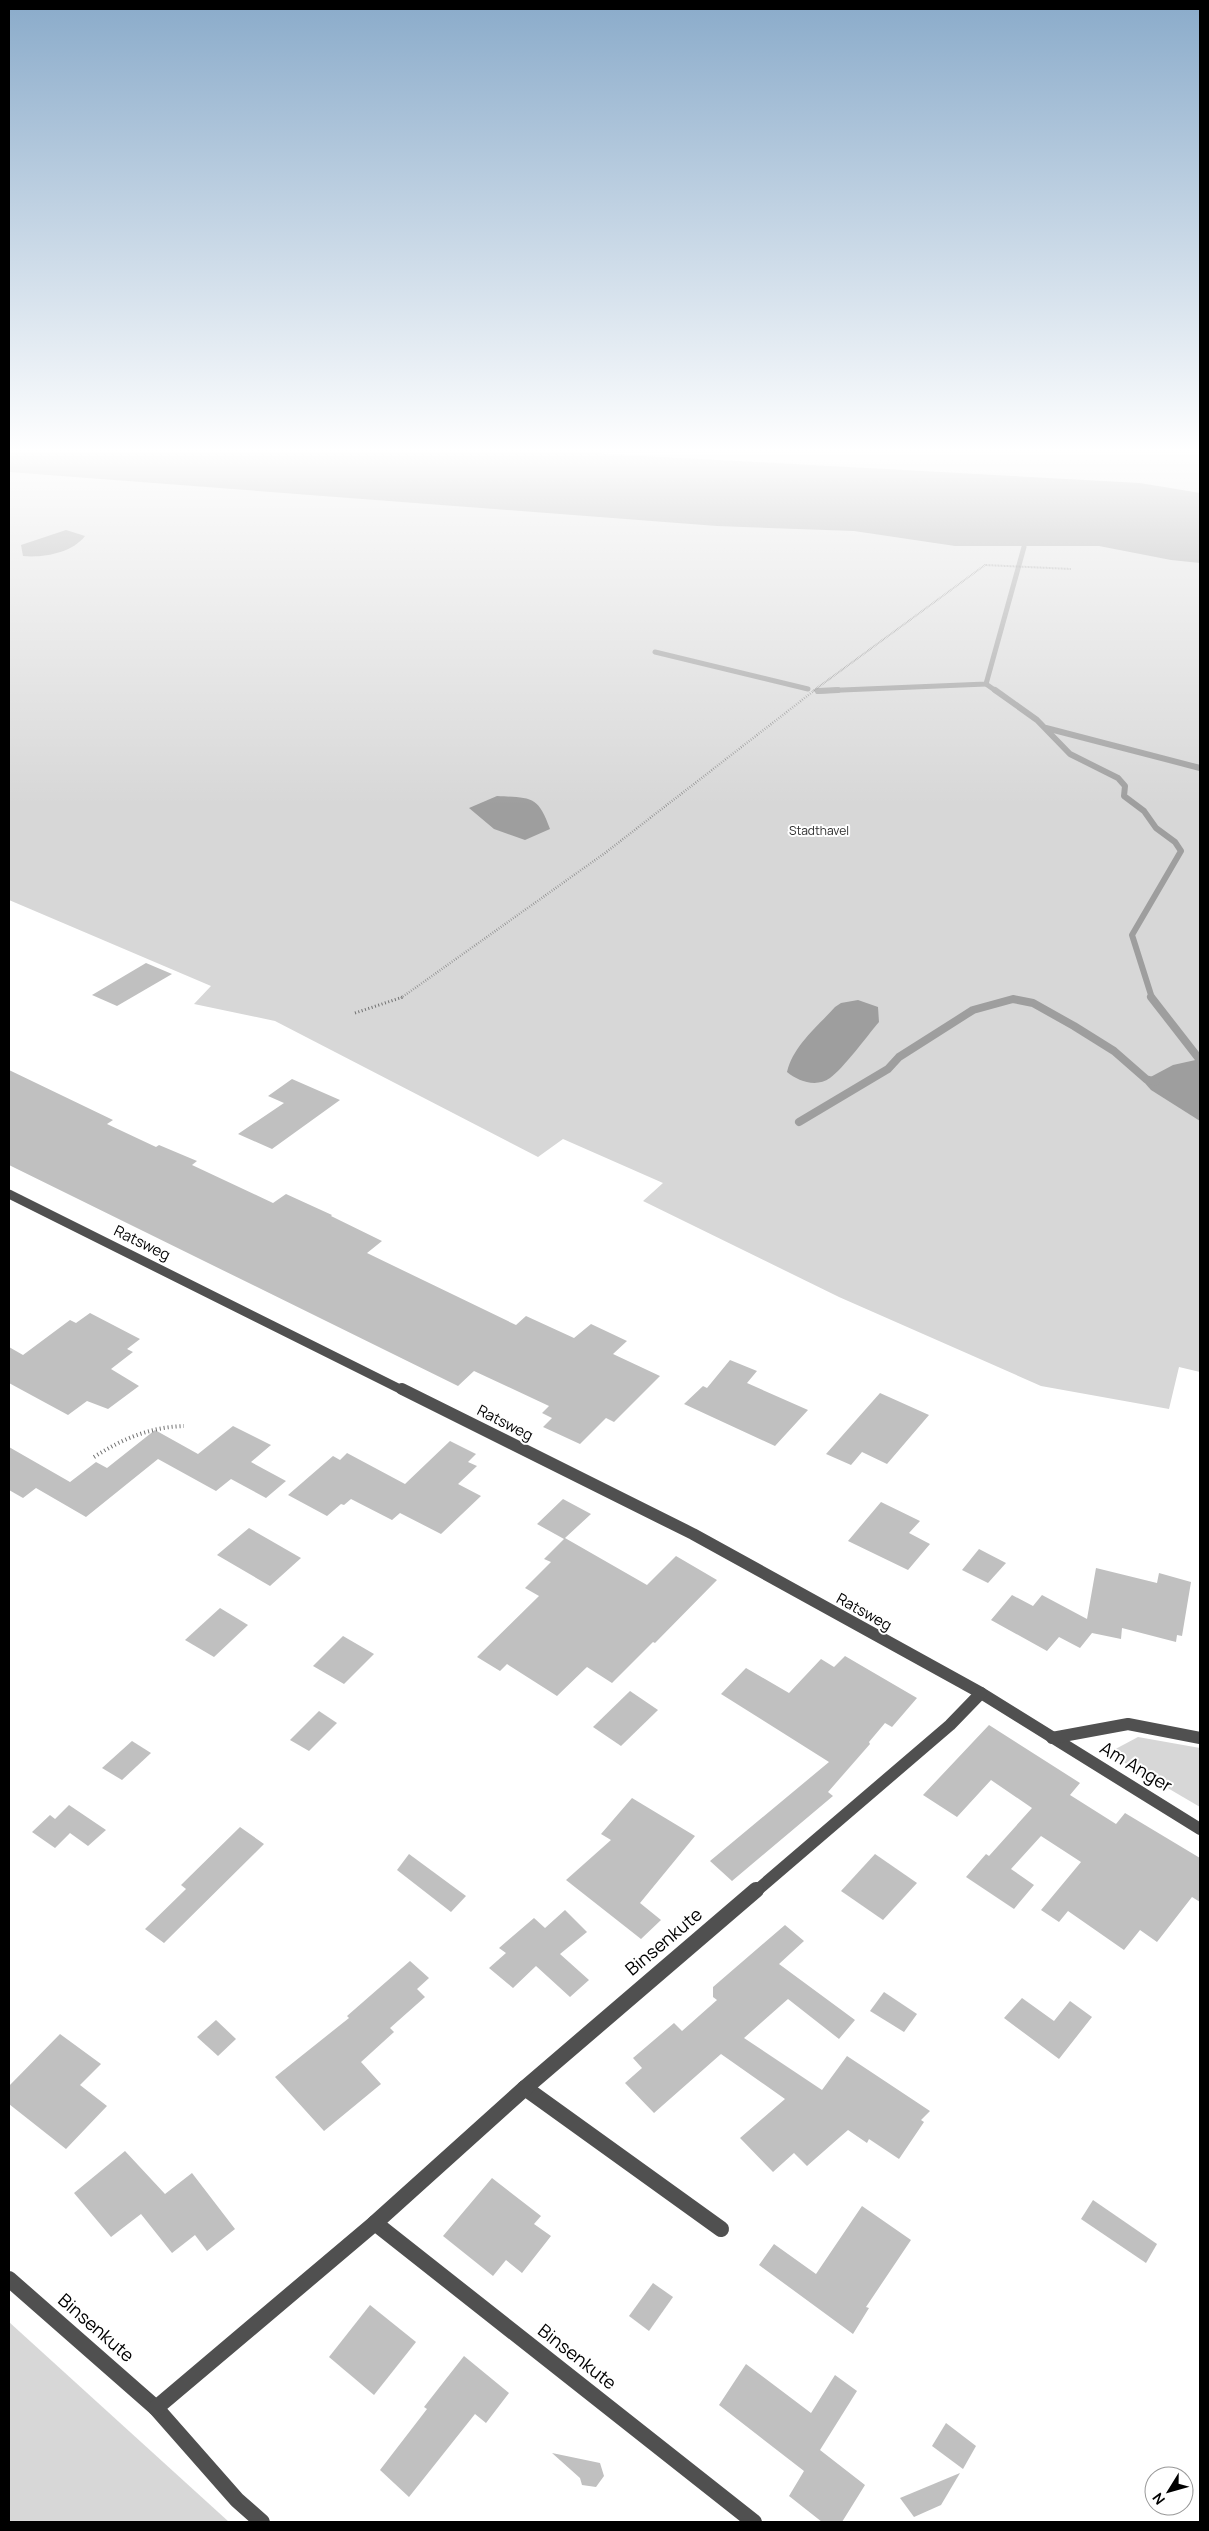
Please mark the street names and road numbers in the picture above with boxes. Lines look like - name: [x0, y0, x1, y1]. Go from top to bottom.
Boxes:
- street label: Ratsweg: [111, 1220, 174, 1265]
- street label: Ratsweg: [474, 1400, 537, 1446]
- street label: Ratsweg: [833, 1588, 896, 1635]
- street label: Am Anger: [1096, 1735, 1177, 1797]
- street label: Binsenkute: [620, 1902, 707, 1980]
- street label: Binsenkute: [54, 2288, 140, 2367]
- street label: Binsenkute: [533, 2318, 622, 2394]

